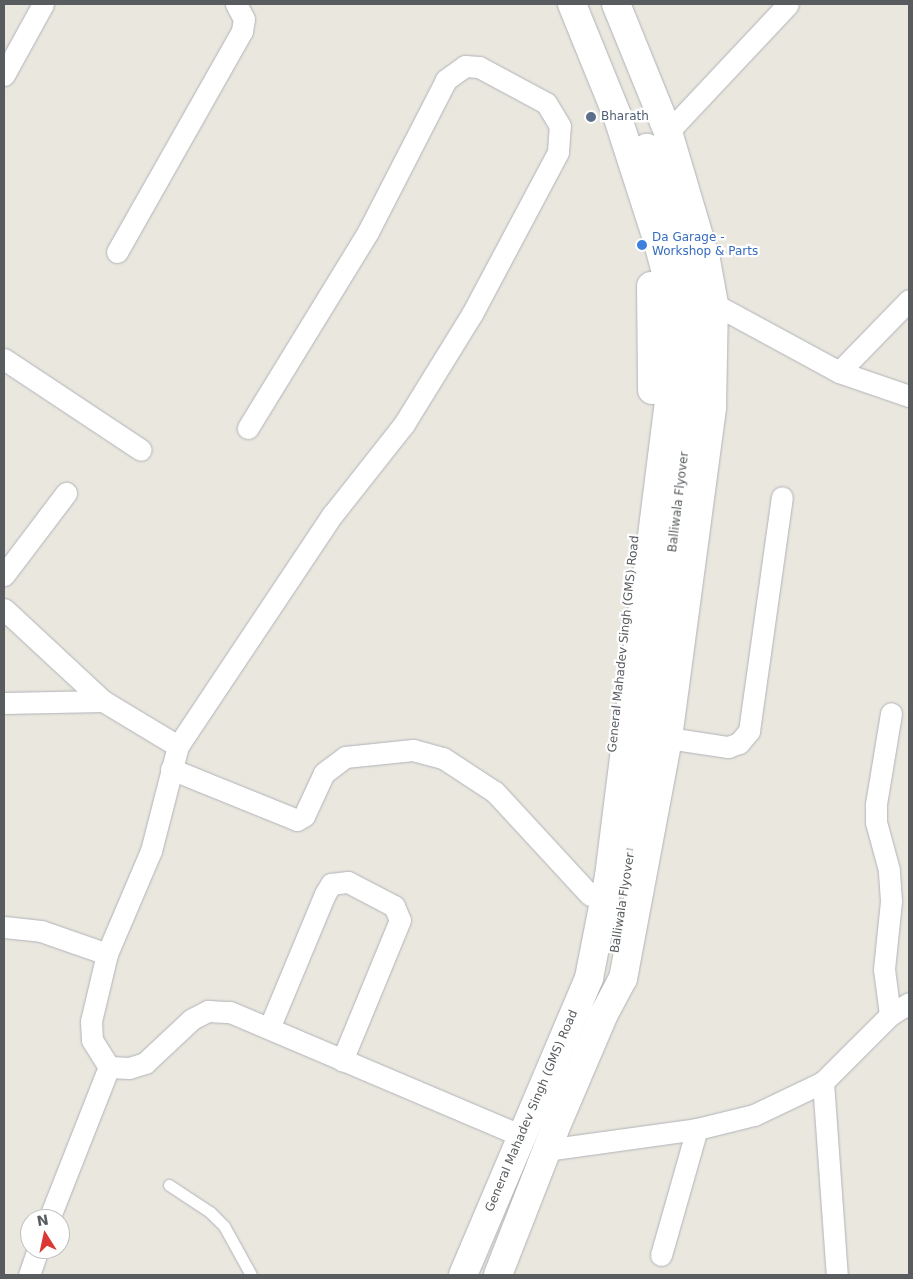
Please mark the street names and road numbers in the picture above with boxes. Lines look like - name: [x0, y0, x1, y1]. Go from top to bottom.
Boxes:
- street label: Balliwala Flyover: [666, 451, 692, 553]
- street label: General Mahadev Singh (GMS) Road: [605, 535, 643, 753]
- street label: Balliwala Flyover: [608, 852, 638, 954]
- street label: General Mahadev Singh (GMS) Road: [483, 1008, 581, 1214]

